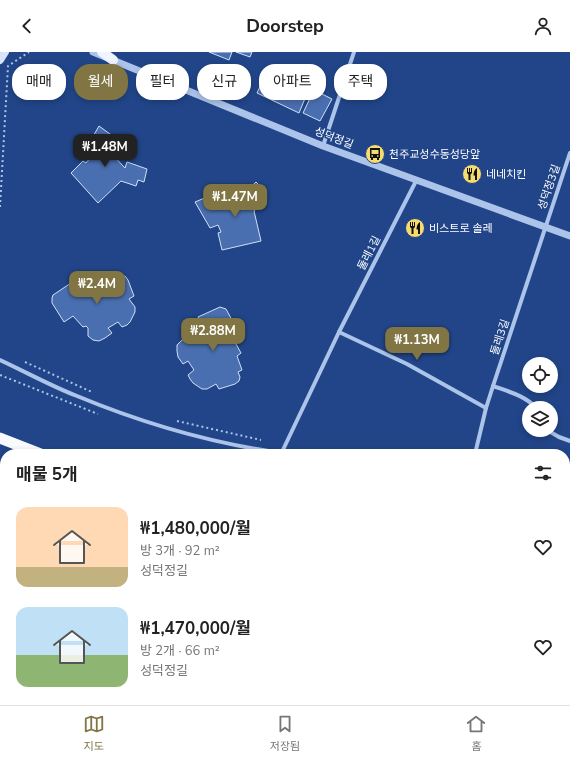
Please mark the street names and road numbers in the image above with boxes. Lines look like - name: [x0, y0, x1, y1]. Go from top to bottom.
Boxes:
- street label: 성덕정길: [312, 124, 356, 152]
- street label: 성덕정3길: [534, 162, 564, 212]
- street label: 둘레1길: [354, 233, 384, 273]
- street label: 둘레3길: [487, 317, 513, 357]

